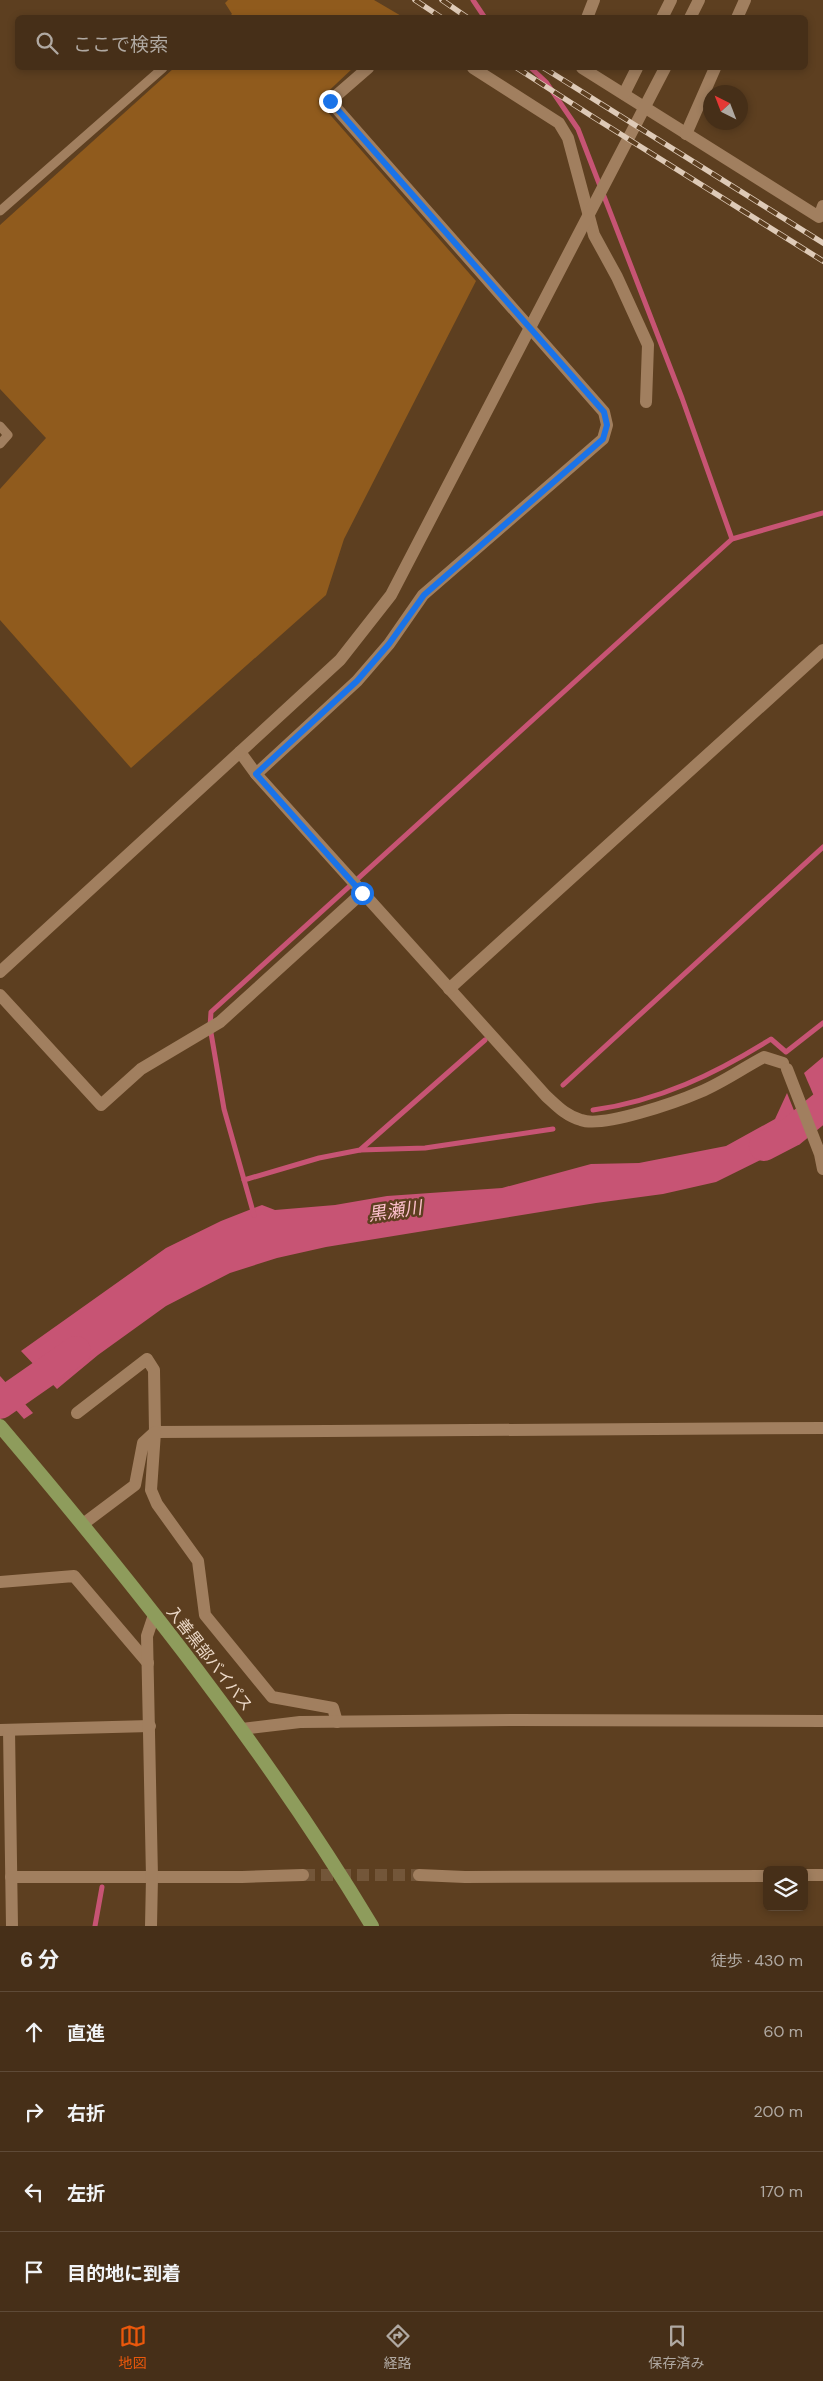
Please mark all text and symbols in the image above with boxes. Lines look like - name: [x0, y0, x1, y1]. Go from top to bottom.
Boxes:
- search box: [15, 15, 808, 70]
- icon: search: [33, 29, 61, 57]
- text: ここで検索: [73, 32, 168, 57]
- north arrow: [703, 85, 748, 130]
- route end: [319, 90, 342, 113]
- route start: [351, 882, 374, 905]
- water label: 黒瀬川: [367, 1195, 425, 1227]
- street label: 入善黒部バイパス: [162, 1602, 257, 1715]
- map controls: [763, 1866, 808, 1911]
- button: layers: [763, 1866, 808, 1911]
- text: 6 分: [20, 1946, 59, 1974]
- text: 徒歩 · 430 m: [711, 1950, 803, 1971]
- icon: ahead: [20, 2018, 48, 2046]
- text: 直進: [67, 2021, 105, 2046]
- text: 60 m: [763, 2021, 803, 2042]
- icon: right: [20, 2098, 48, 2126]
- text: 右折: [67, 2101, 105, 2126]
- text: 200 m: [754, 2101, 803, 2122]
- icon: left: [20, 2178, 48, 2206]
- text: 左折: [67, 2181, 105, 2206]
- text: 170 m: [760, 2181, 803, 2202]
- icon: arrive: [20, 2258, 48, 2286]
- text: 目的地に到着: [67, 2261, 181, 2286]
- tab: 地図: [119, 2322, 147, 2372]
- tab: 経路: [384, 2322, 412, 2372]
- tab: 保存済み: [649, 2322, 705, 2372]

